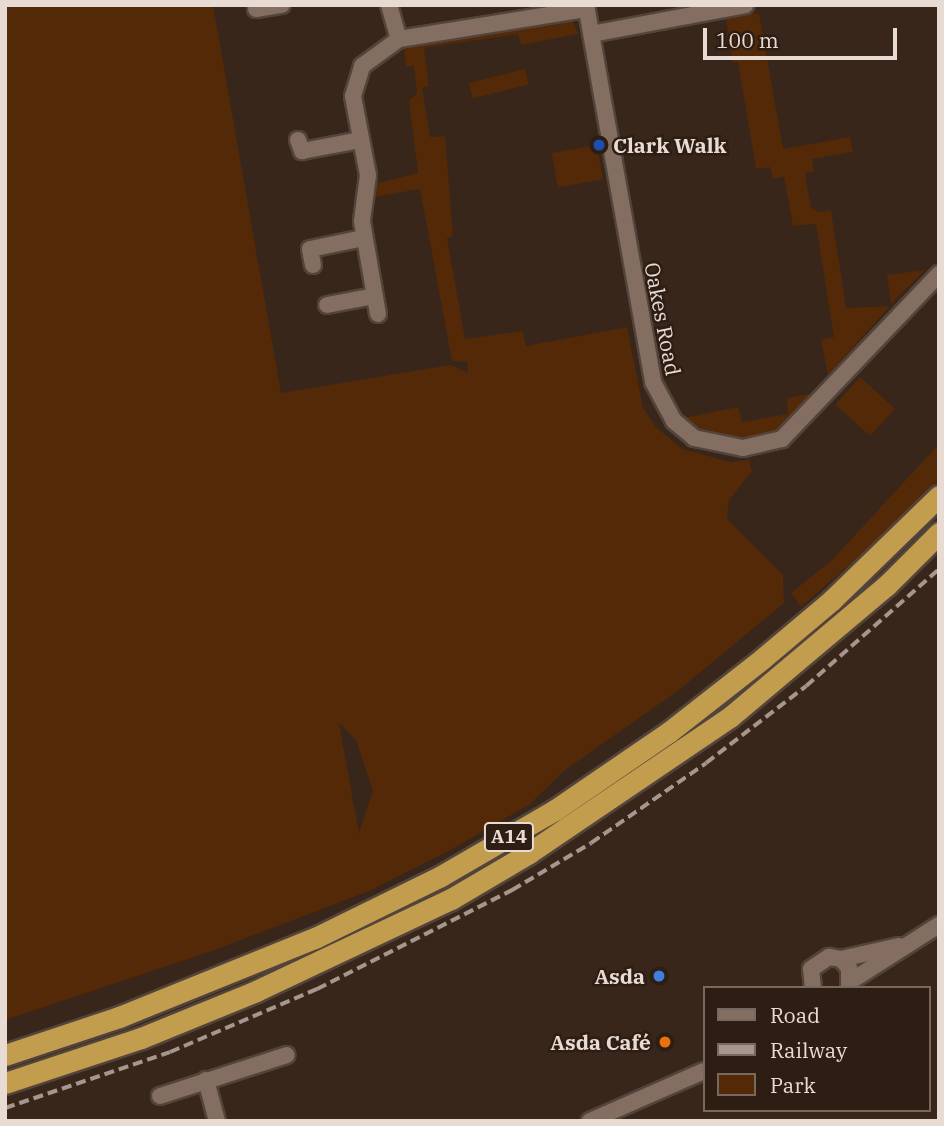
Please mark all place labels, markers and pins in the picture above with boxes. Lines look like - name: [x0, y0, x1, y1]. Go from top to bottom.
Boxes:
- place label: Clark Walk: [613, 132, 727, 158]
- marker: Clark Walk: [591, 137, 607, 153]
- place label: Asda: [594, 963, 645, 989]
- marker: Asda: [651, 968, 667, 984]
- place label: Asda Café: [550, 1029, 651, 1055]
- marker: Asda Café: [657, 1034, 673, 1050]

